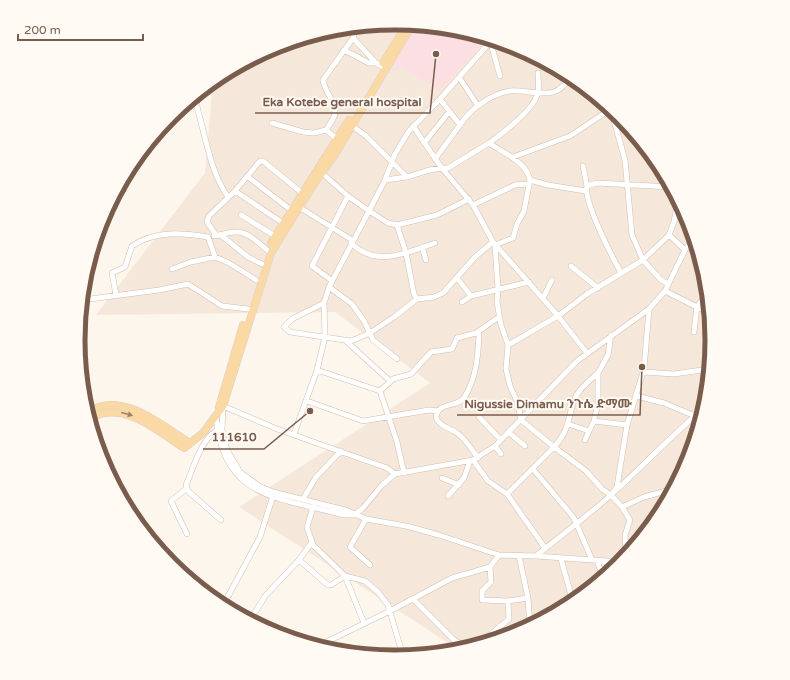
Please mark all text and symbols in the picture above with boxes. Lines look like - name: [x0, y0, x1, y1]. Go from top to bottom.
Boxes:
- scale bar: [18, 16, 143, 42]
- text: 200 m: [24, 23, 61, 37]
- callout: Eka Kotebe general hospital: [255, 89, 430, 113]
- text: Eka Kotebe general hospital: [262, 95, 422, 110]
- callout: Nigussie Dimamu ንጉሴ ድማሙ: [457, 391, 640, 415]
- text: Nigussie Dimamu ንጉሴ ድማሙ: [464, 397, 632, 412]
- one-way arrow: [121, 411, 133, 417]
- callout: 111610: [203, 425, 264, 449]
- text: 111610: [211, 430, 257, 444]

